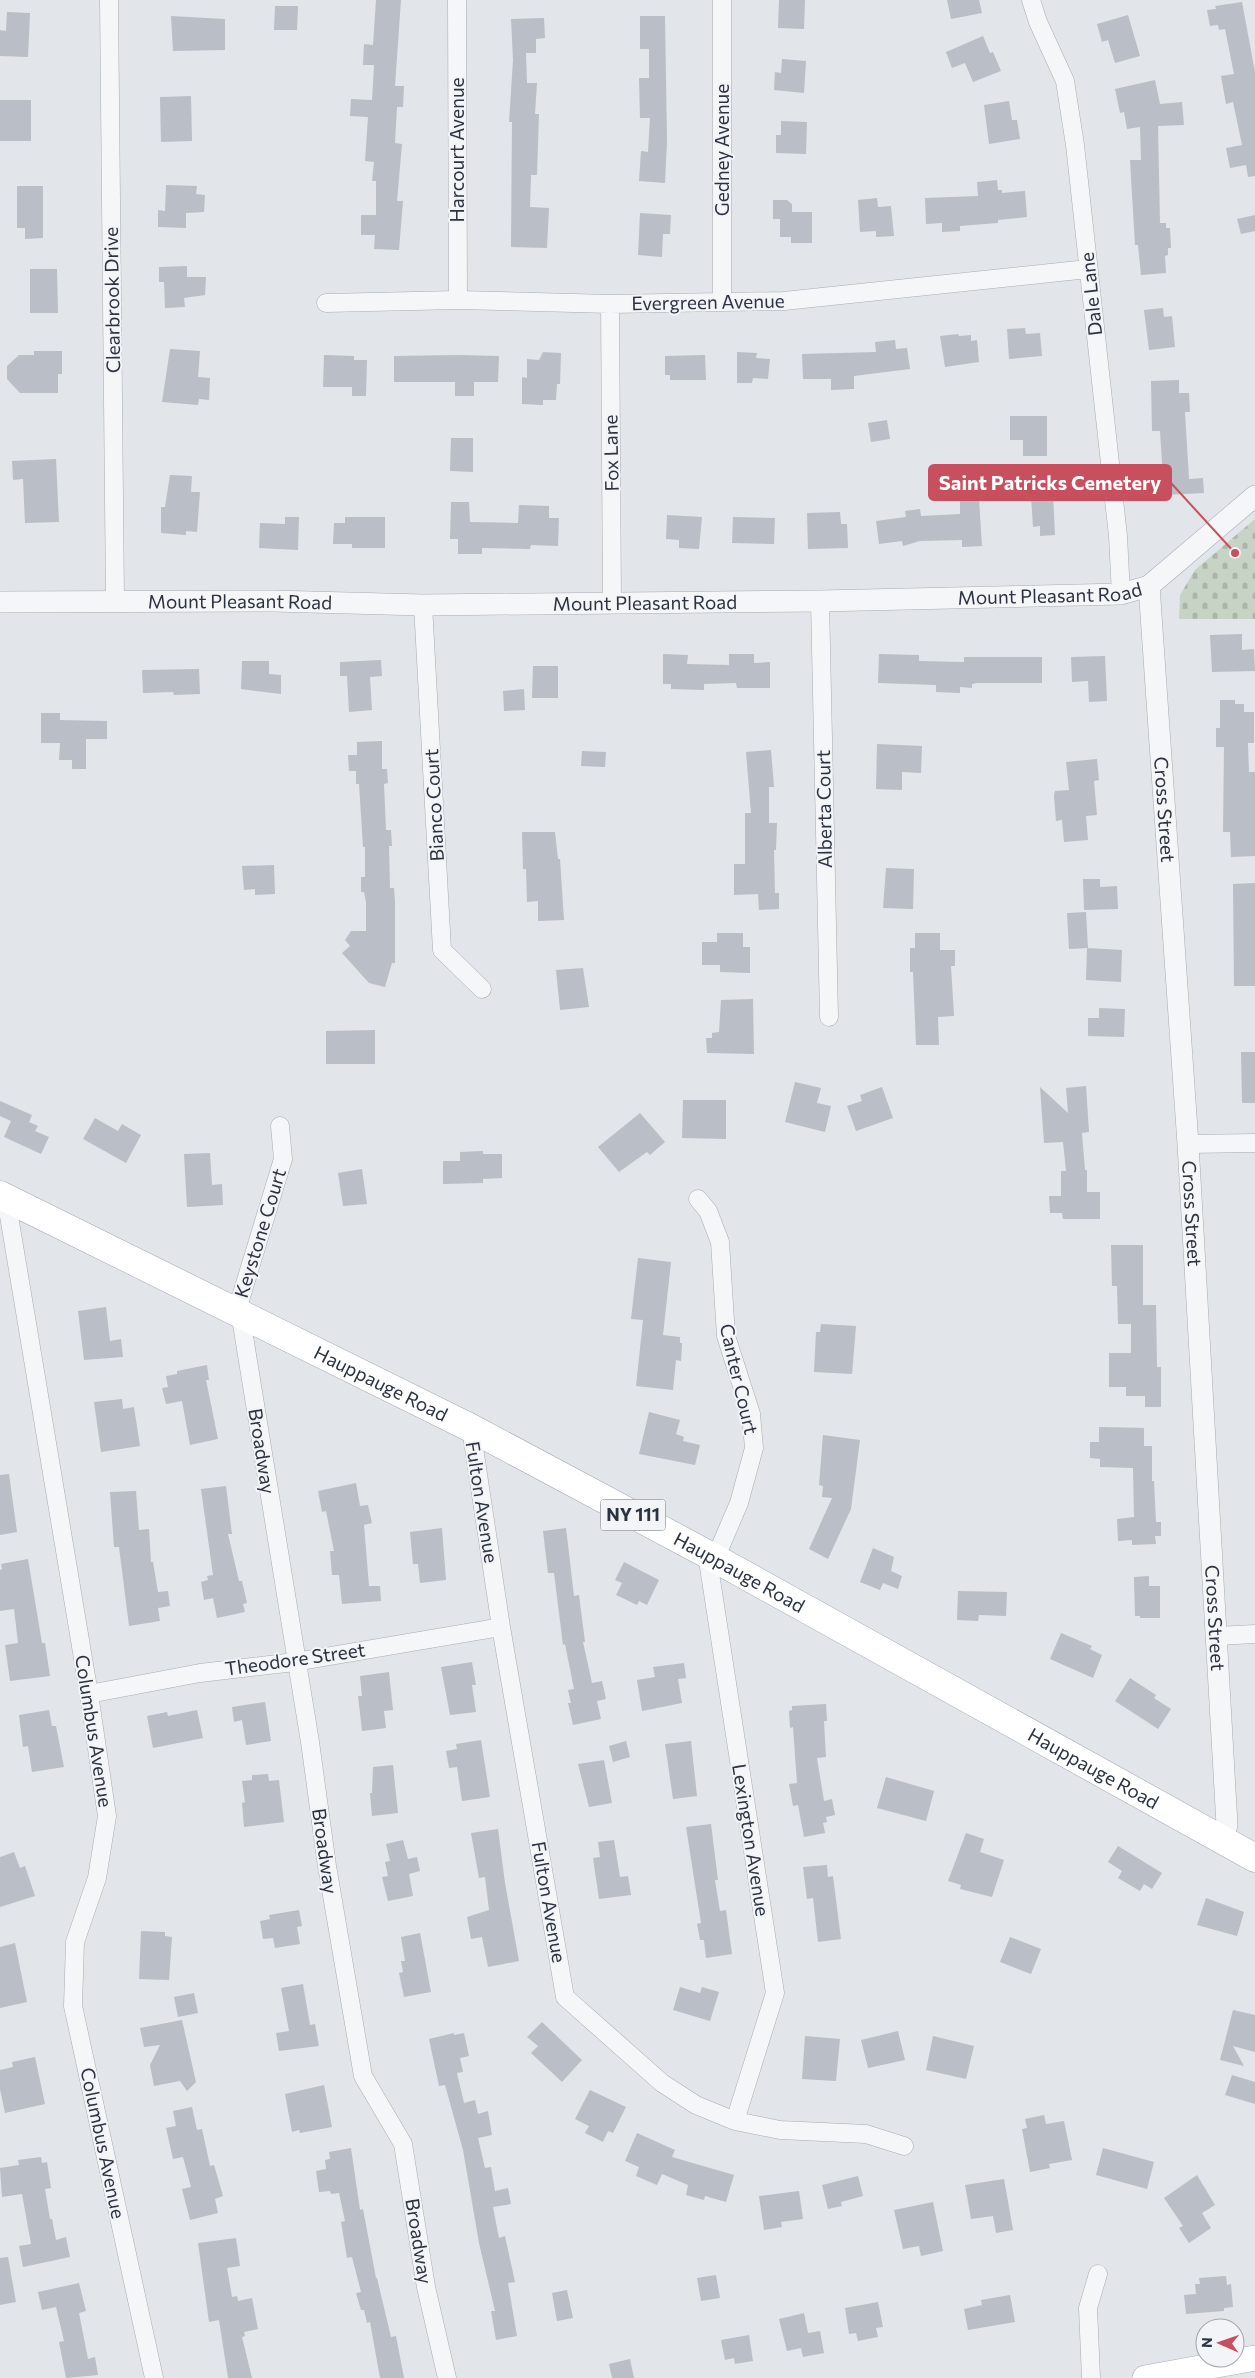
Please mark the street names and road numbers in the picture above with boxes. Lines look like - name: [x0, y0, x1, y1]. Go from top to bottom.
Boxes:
- street label: Harcourt Avenue: [445, 77, 468, 223]
- street label: Gedney Avenue: [710, 84, 733, 216]
- street label: Clearbrook Drive: [99, 227, 124, 373]
- street label: Dale Lane: [1075, 251, 1106, 337]
- street label: Evergreen Avenue: [631, 289, 785, 314]
- street label: Fox Lane: [598, 414, 623, 492]
- street label: Mount Pleasant Road: [957, 577, 1144, 609]
- street label: Mount Pleasant Road: [148, 589, 333, 614]
- street label: Mount Pleasant Road: [553, 590, 737, 615]
- street label: Bianco Court: [419, 748, 448, 862]
- street label: Alberta Court: [811, 749, 836, 868]
- street label: Cross Street: [1150, 756, 1180, 863]
- street label: Cross Street: [1178, 1160, 1207, 1267]
- street label: Keystone Court: [229, 1165, 290, 1300]
- street label: Canter Court: [716, 1321, 763, 1437]
- street label: Hauppauge Road: [311, 1340, 452, 1426]
- street label: Broadway: [244, 1406, 281, 1496]
- street label: Fulton Avenue: [462, 1439, 503, 1564]
- road number: NY 111: [600, 1500, 666, 1530]
- street label: Hauppauge Road: [670, 1526, 809, 1617]
- street label: Cross Street: [1201, 1564, 1230, 1672]
- street label: Theodore Street: [223, 1637, 367, 1680]
- street label: Columbus Avenue: [71, 1653, 118, 1809]
- street label: Hauppauge Road: [1024, 1722, 1163, 1813]
- street label: Lexington Avenue: [728, 1762, 775, 1918]
- street label: Broadway: [308, 1807, 343, 1895]
- street label: Fulton Avenue: [527, 1839, 571, 1964]
- street label: Columbus Avenue: [76, 2065, 131, 2221]
- street label: Broadway: [401, 2196, 438, 2286]

